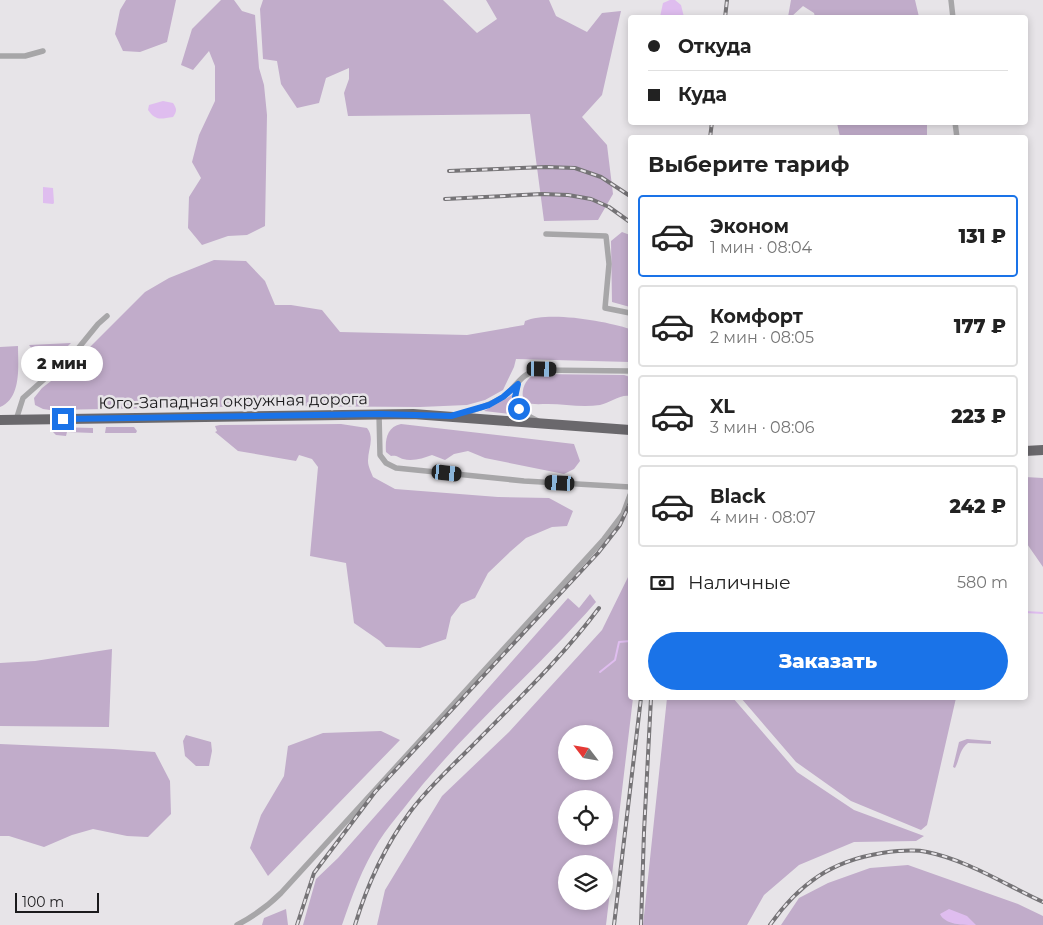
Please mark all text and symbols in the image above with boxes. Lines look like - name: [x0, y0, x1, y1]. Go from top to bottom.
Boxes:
- text: Откуда: [678, 35, 752, 58]
- text: Куда: [678, 83, 727, 106]
- text: Выберите тариф: [648, 151, 849, 178]
- icon: car: [650, 214, 695, 259]
- text: Эконом: [710, 215, 789, 238]
- text: 131 ₽: [959, 225, 1006, 248]
- text: 1 мин · 08:04: [710, 238, 812, 257]
- icon: car: [650, 304, 695, 349]
- text: Комфорт: [710, 305, 803, 328]
- text: 177 ₽: [954, 315, 1006, 338]
- text: 2 мин · 08:05: [710, 328, 814, 347]
- callout: 2 мин: [22, 346, 104, 382]
- text: 2 мин: [37, 354, 87, 373]
- car: [526, 361, 557, 377]
- street label: Юго-Западная окружная дорога: [98, 389, 368, 413]
- icon: car: [650, 394, 695, 439]
- text: XL: [710, 395, 735, 418]
- route start: [508, 398, 530, 420]
- text: 223 ₽: [951, 405, 1006, 428]
- route end: [52, 408, 74, 430]
- text: 3 мин · 08:06: [710, 418, 815, 437]
- car: [431, 464, 462, 482]
- car: [544, 475, 575, 491]
- icon: car: [650, 484, 695, 529]
- text: Black: [710, 485, 766, 508]
- text: 242 ₽: [949, 495, 1006, 518]
- text: 4 мин · 08:07: [710, 508, 816, 527]
- icon: cash: [648, 569, 676, 597]
- text: Наличные: [688, 571, 791, 594]
- text: 580 m: [957, 573, 1008, 592]
- button: Заказать: [648, 632, 1008, 690]
- north arrow: [558, 725, 612, 780]
- map controls: [558, 725, 613, 910]
- button: locate: [558, 790, 613, 845]
- button: layers: [558, 855, 613, 910]
- scale bar: [15, 890, 99, 913]
- text: 100 m: [22, 893, 64, 911]

